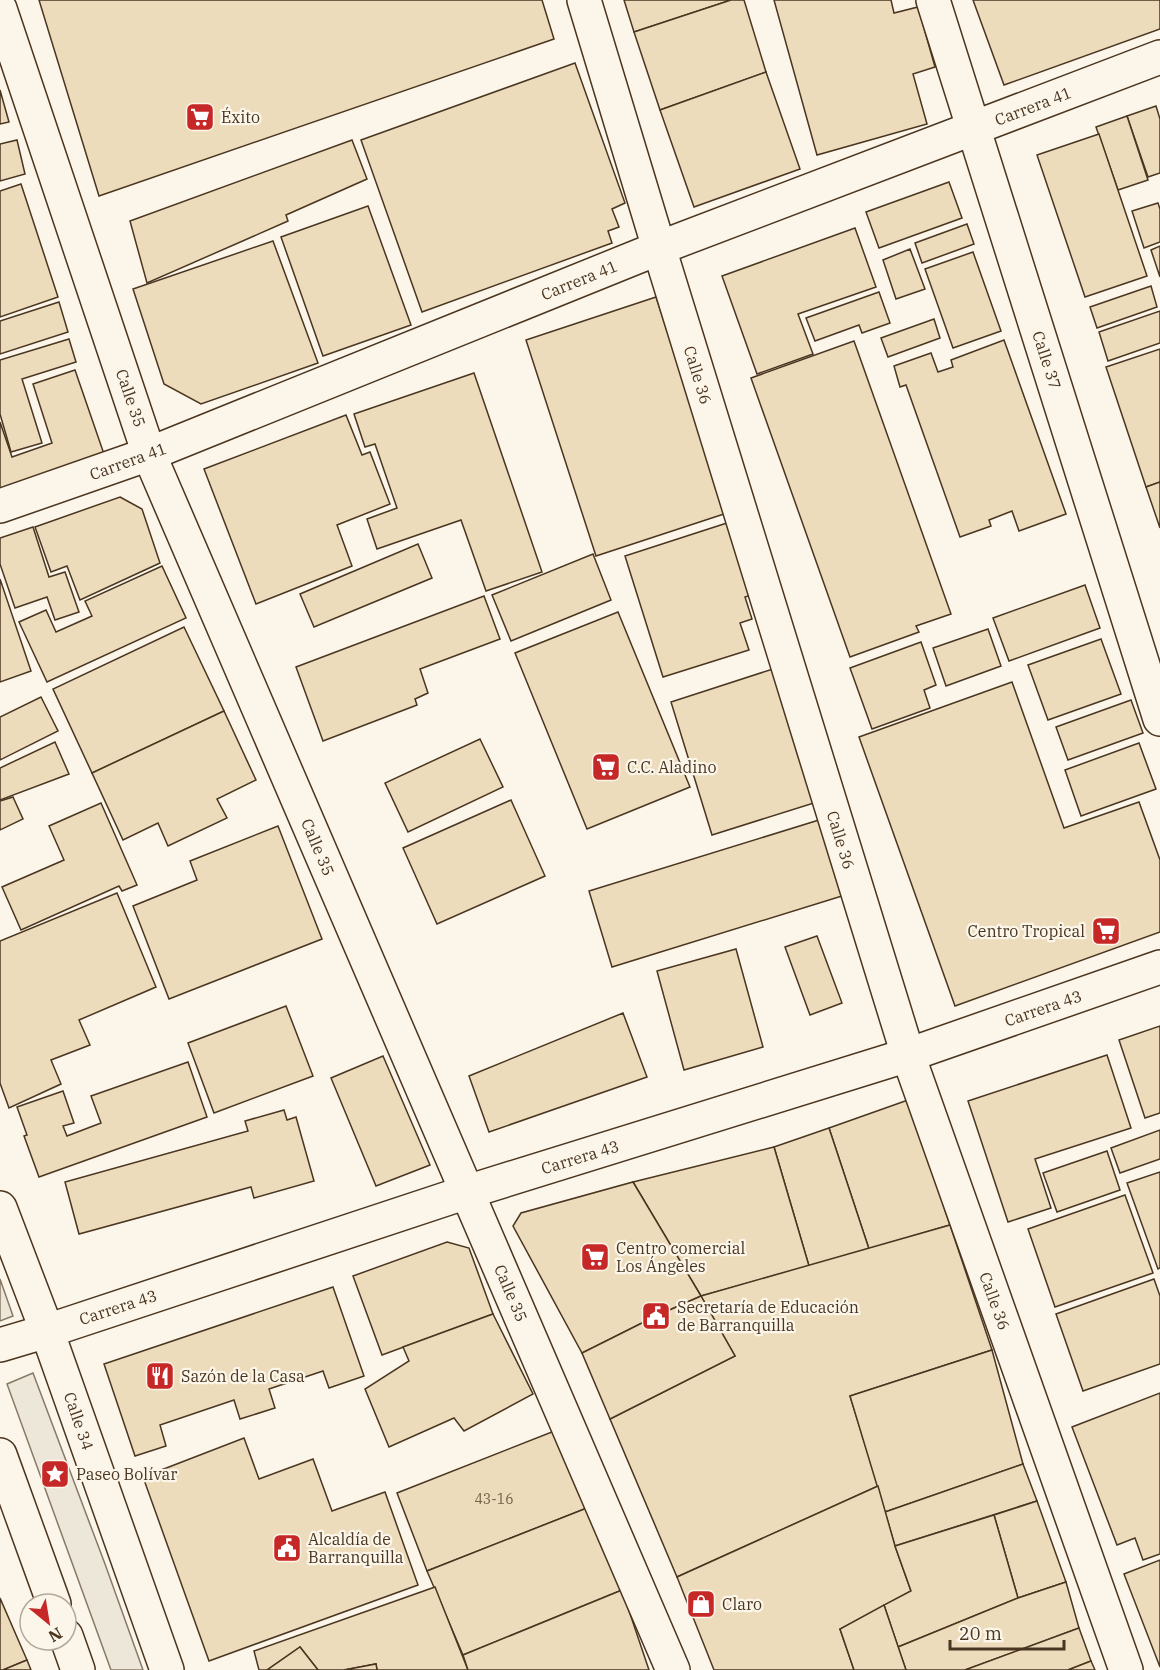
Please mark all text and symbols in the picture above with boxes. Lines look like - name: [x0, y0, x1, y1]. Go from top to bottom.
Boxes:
- street label: Carrera 41: [992, 82, 1074, 130]
- supermarket icon: Éxito: [184, 101, 216, 133]
- place label: Éxito: [221, 106, 260, 127]
- street label: Carrera 41: [538, 256, 620, 304]
- street label: Calle 37: [1028, 328, 1066, 392]
- street label: Calle 36: [680, 343, 716, 407]
- street label: Calle 35: [112, 366, 150, 430]
- street label: Carrera 41: [87, 438, 169, 484]
- supermarket icon: C.C. Aladino: [590, 751, 622, 783]
- place label: C.C. Aladino: [627, 757, 717, 777]
- street label: Calle 36: [823, 808, 859, 872]
- street label: Calle 35: [297, 815, 339, 879]
- supermarket icon: Centro Tropical: [1090, 915, 1122, 947]
- place label: Centro Tropical: [968, 921, 1085, 941]
- street label: Carrera 43: [1002, 985, 1084, 1031]
- street label: Carrera 43: [539, 1136, 621, 1178]
- place label: Centro comercial Los Ángeles: [616, 1238, 746, 1276]
- supermarket icon: Centro comercial Los Ángeles: [579, 1241, 611, 1273]
- street label: Calle 35: [490, 1261, 532, 1325]
- street label: Calle 36: [975, 1269, 1015, 1333]
- street label: Carrera 43: [77, 1285, 159, 1329]
- place label: Secretaría de Educación de Barranquilla: [677, 1297, 859, 1335]
- public building icon: Secretaría de Educación de Barranquilla: [640, 1300, 672, 1332]
- restaurant icon: Sazón de la Casa: [144, 1360, 176, 1392]
- place label: Sazón de la Casa: [181, 1366, 305, 1386]
- street label: Calle 34: [60, 1389, 98, 1453]
- place icon: Paseo Bolívar: [39, 1458, 71, 1490]
- place label: Paseo Bolívar: [76, 1464, 177, 1484]
- house number: 43-16: [474, 1490, 514, 1508]
- place label: Alcaldía de Barranquilla: [308, 1529, 404, 1567]
- public building icon: Alcaldía de Barranquilla: [271, 1532, 303, 1564]
- shop icon: Claro: [685, 1588, 717, 1620]
- north arrow: [18, 1592, 78, 1652]
- place label: Claro: [722, 1594, 762, 1614]
- scale bar: [950, 1613, 1064, 1651]
- text: 20 m: [959, 1622, 1002, 1645]
- text: N: [45, 1623, 66, 1647]

